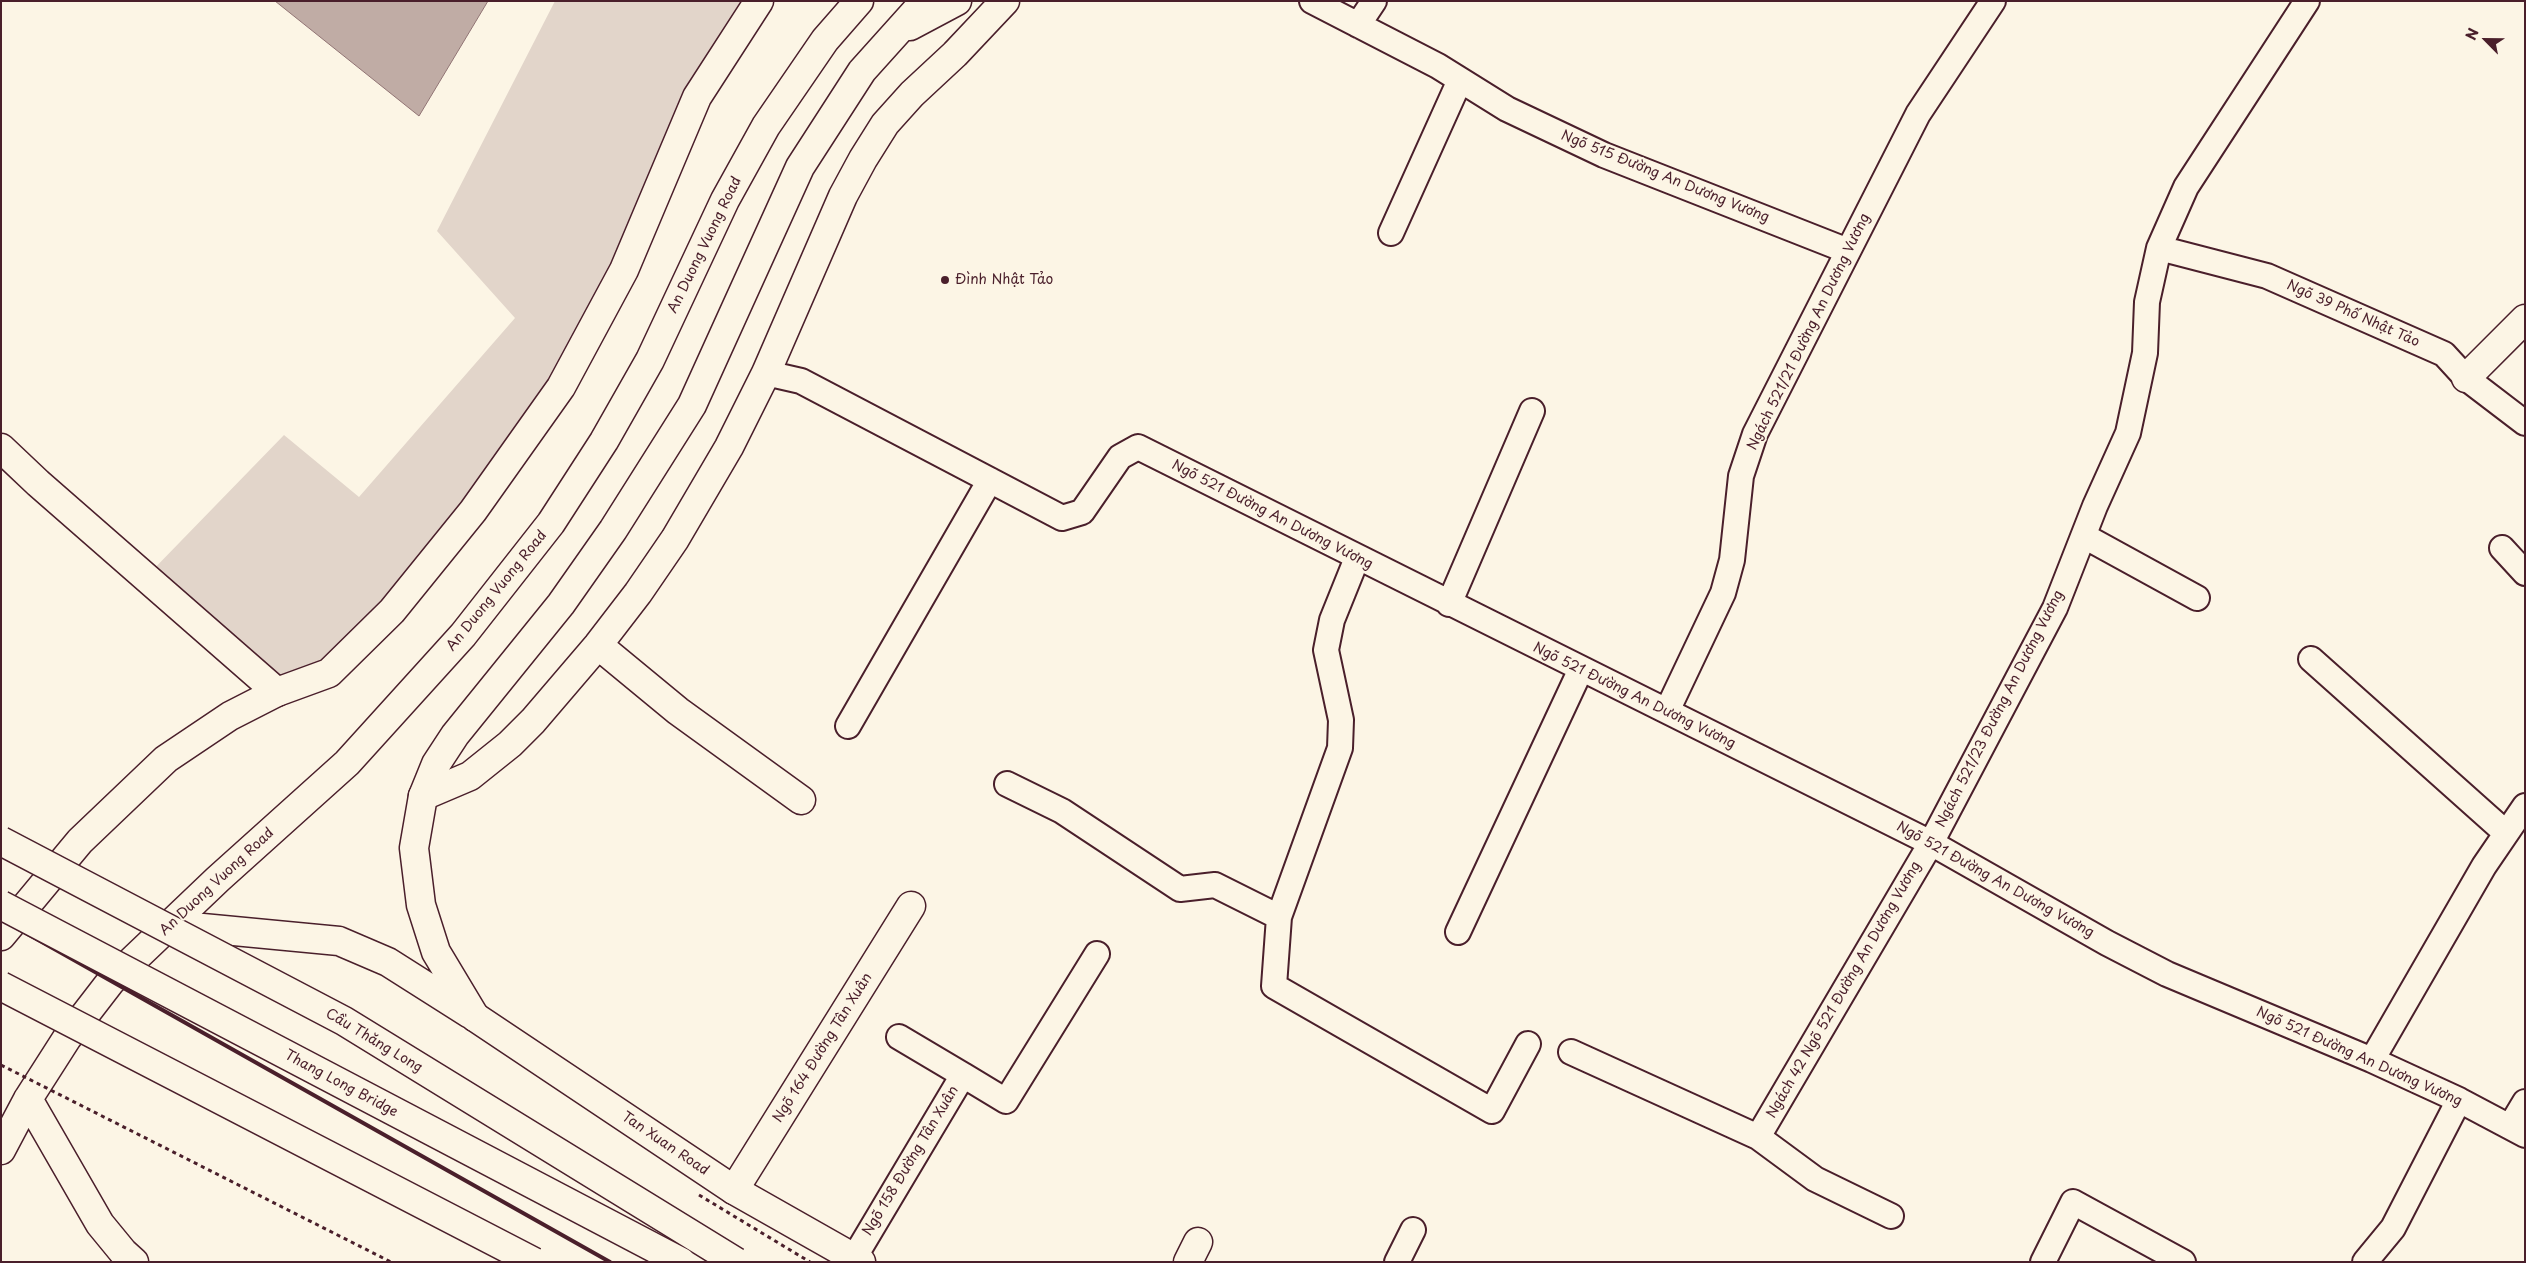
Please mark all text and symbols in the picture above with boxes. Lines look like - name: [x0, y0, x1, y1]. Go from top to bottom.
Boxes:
- north arrow: [2461, 15, 2511, 65]
- text: N: [2460, 25, 2484, 43]
- street label: Ngõ 515 Đường An Dương Vương: [1558, 127, 1772, 227]
- street label: An Duong Vuong Road: [665, 174, 745, 316]
- street label: Ngách 521/21 Đường An Dương Vương: [1744, 211, 1874, 453]
- place label: Đình Nhật Tảo: [955, 272, 1053, 288]
- marker: Đình Nhật Tảo: [939, 274, 951, 286]
- street label: Ngõ 39 Phố Nhật Tảo: [2284, 277, 2422, 351]
- street label: Ngõ 521 Đường An Dương Vương: [1169, 457, 1375, 573]
- street label: An Duong Vuong Road: [443, 527, 551, 655]
- street label: Ngách 521/23 Đường An Dương Vương: [1933, 588, 2067, 830]
- street label: Ngõ 521 Đường An Dương Vương: [1530, 639, 1738, 753]
- street label: Ngõ 521 Đường An Dương Vương: [1893, 818, 2097, 942]
- street label: An Duong Vuong Road: [156, 825, 278, 939]
- street label: Ngách 42 Ngõ 521 Đường An Dương Vương: [1763, 859, 1925, 1121]
- street label: Ngõ 164 Đường Tân Xuân: [770, 970, 876, 1126]
- street label: Ngõ 521 Đường An Dương Vương: [2254, 1004, 2464, 1110]
- street label: Cầu Thăng Long: [322, 1005, 426, 1077]
- street label: Thang Long Bridge: [281, 1047, 401, 1121]
- street label: Ngõ 158 Đường Tân Xuân: [859, 1083, 963, 1239]
- street label: Tan Xuan Road: [618, 1109, 712, 1179]

